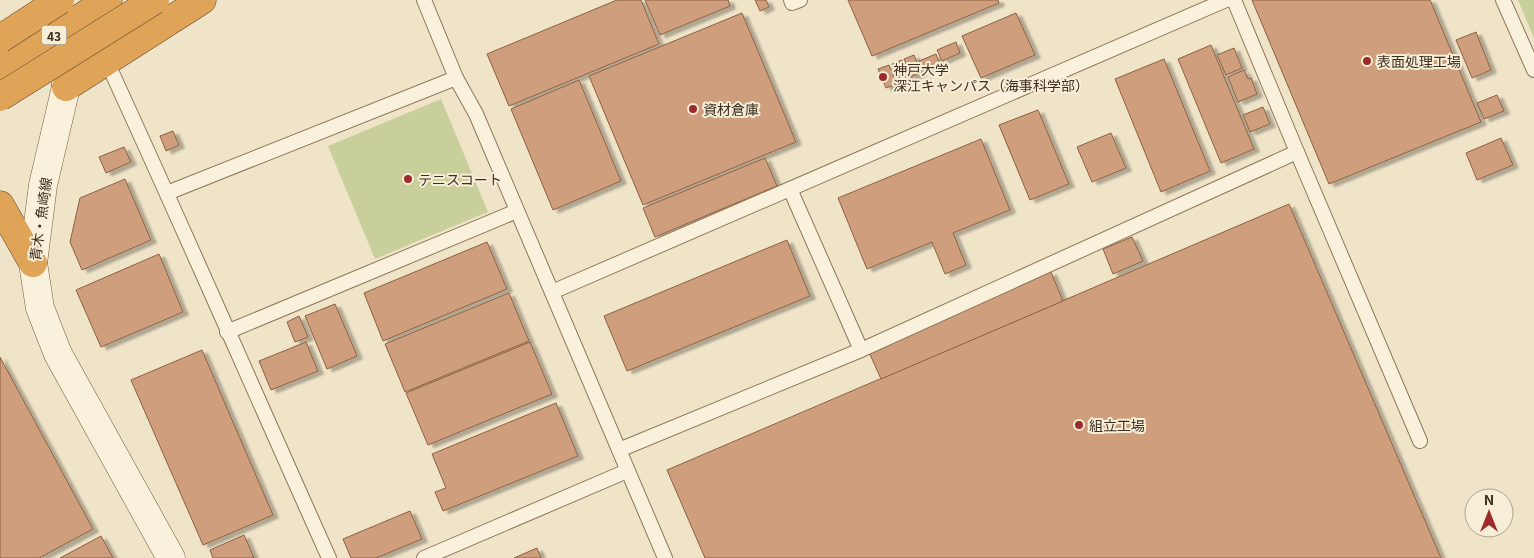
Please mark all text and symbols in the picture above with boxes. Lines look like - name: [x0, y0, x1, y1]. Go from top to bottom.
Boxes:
- road number: 43: [42, 26, 66, 44]
- place label: 表面処理工場: [1377, 51, 1461, 71]
- marker: 表面処理工場: [1361, 55, 1373, 67]
- place label: 神戸大学 深江キャンパス（海事科学部）: [893, 59, 1089, 95]
- marker: 神戸大学 深江キャンパス（海事科学部）: [877, 71, 889, 83]
- place label: 資材倉庫: [703, 99, 759, 119]
- marker: 資材倉庫: [687, 103, 699, 115]
- place label: テニスコート: [418, 169, 502, 189]
- marker: テニスコート: [402, 173, 414, 185]
- street label: 青木・魚崎線: [24, 176, 56, 262]
- place label: 組立工場: [1089, 415, 1145, 435]
- marker: 組立工場: [1073, 419, 1085, 431]
- north arrow: [1464, 488, 1514, 538]
- text: N: [1484, 489, 1494, 509]

